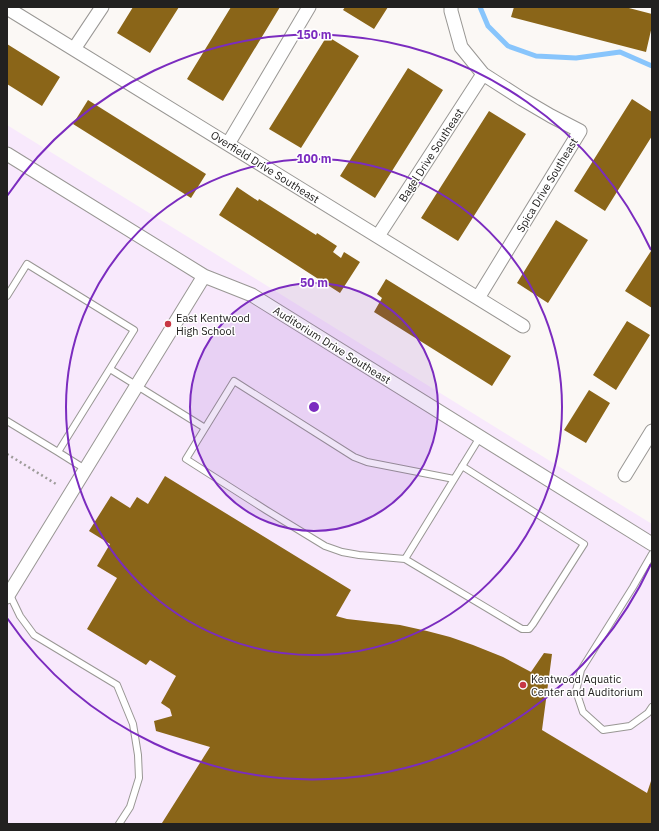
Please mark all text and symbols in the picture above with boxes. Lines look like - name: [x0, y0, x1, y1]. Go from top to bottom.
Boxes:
- text: 150 m: [296, 27, 332, 42]
- street label: Bagel Drive Southeast: [396, 106, 466, 204]
- street label: Overfield Drive Southeast: [208, 128, 322, 206]
- street label: Spica Drive Southeast: [513, 135, 581, 235]
- text: 100 m: [296, 151, 332, 166]
- text: 50 m: [300, 275, 328, 290]
- street label: Auditorium Drive Southeast: [271, 303, 393, 387]
- place label: East Kentwood High School: [176, 311, 250, 338]
- marker: East Kentwood High School: [163, 319, 173, 329]
- centre of rings: [307, 400, 321, 414]
- place label: Kentwood Aquatic Center and Auditorium: [531, 672, 643, 699]
- marker: Kentwood Aquatic Center and Auditorium: [518, 680, 528, 690]

